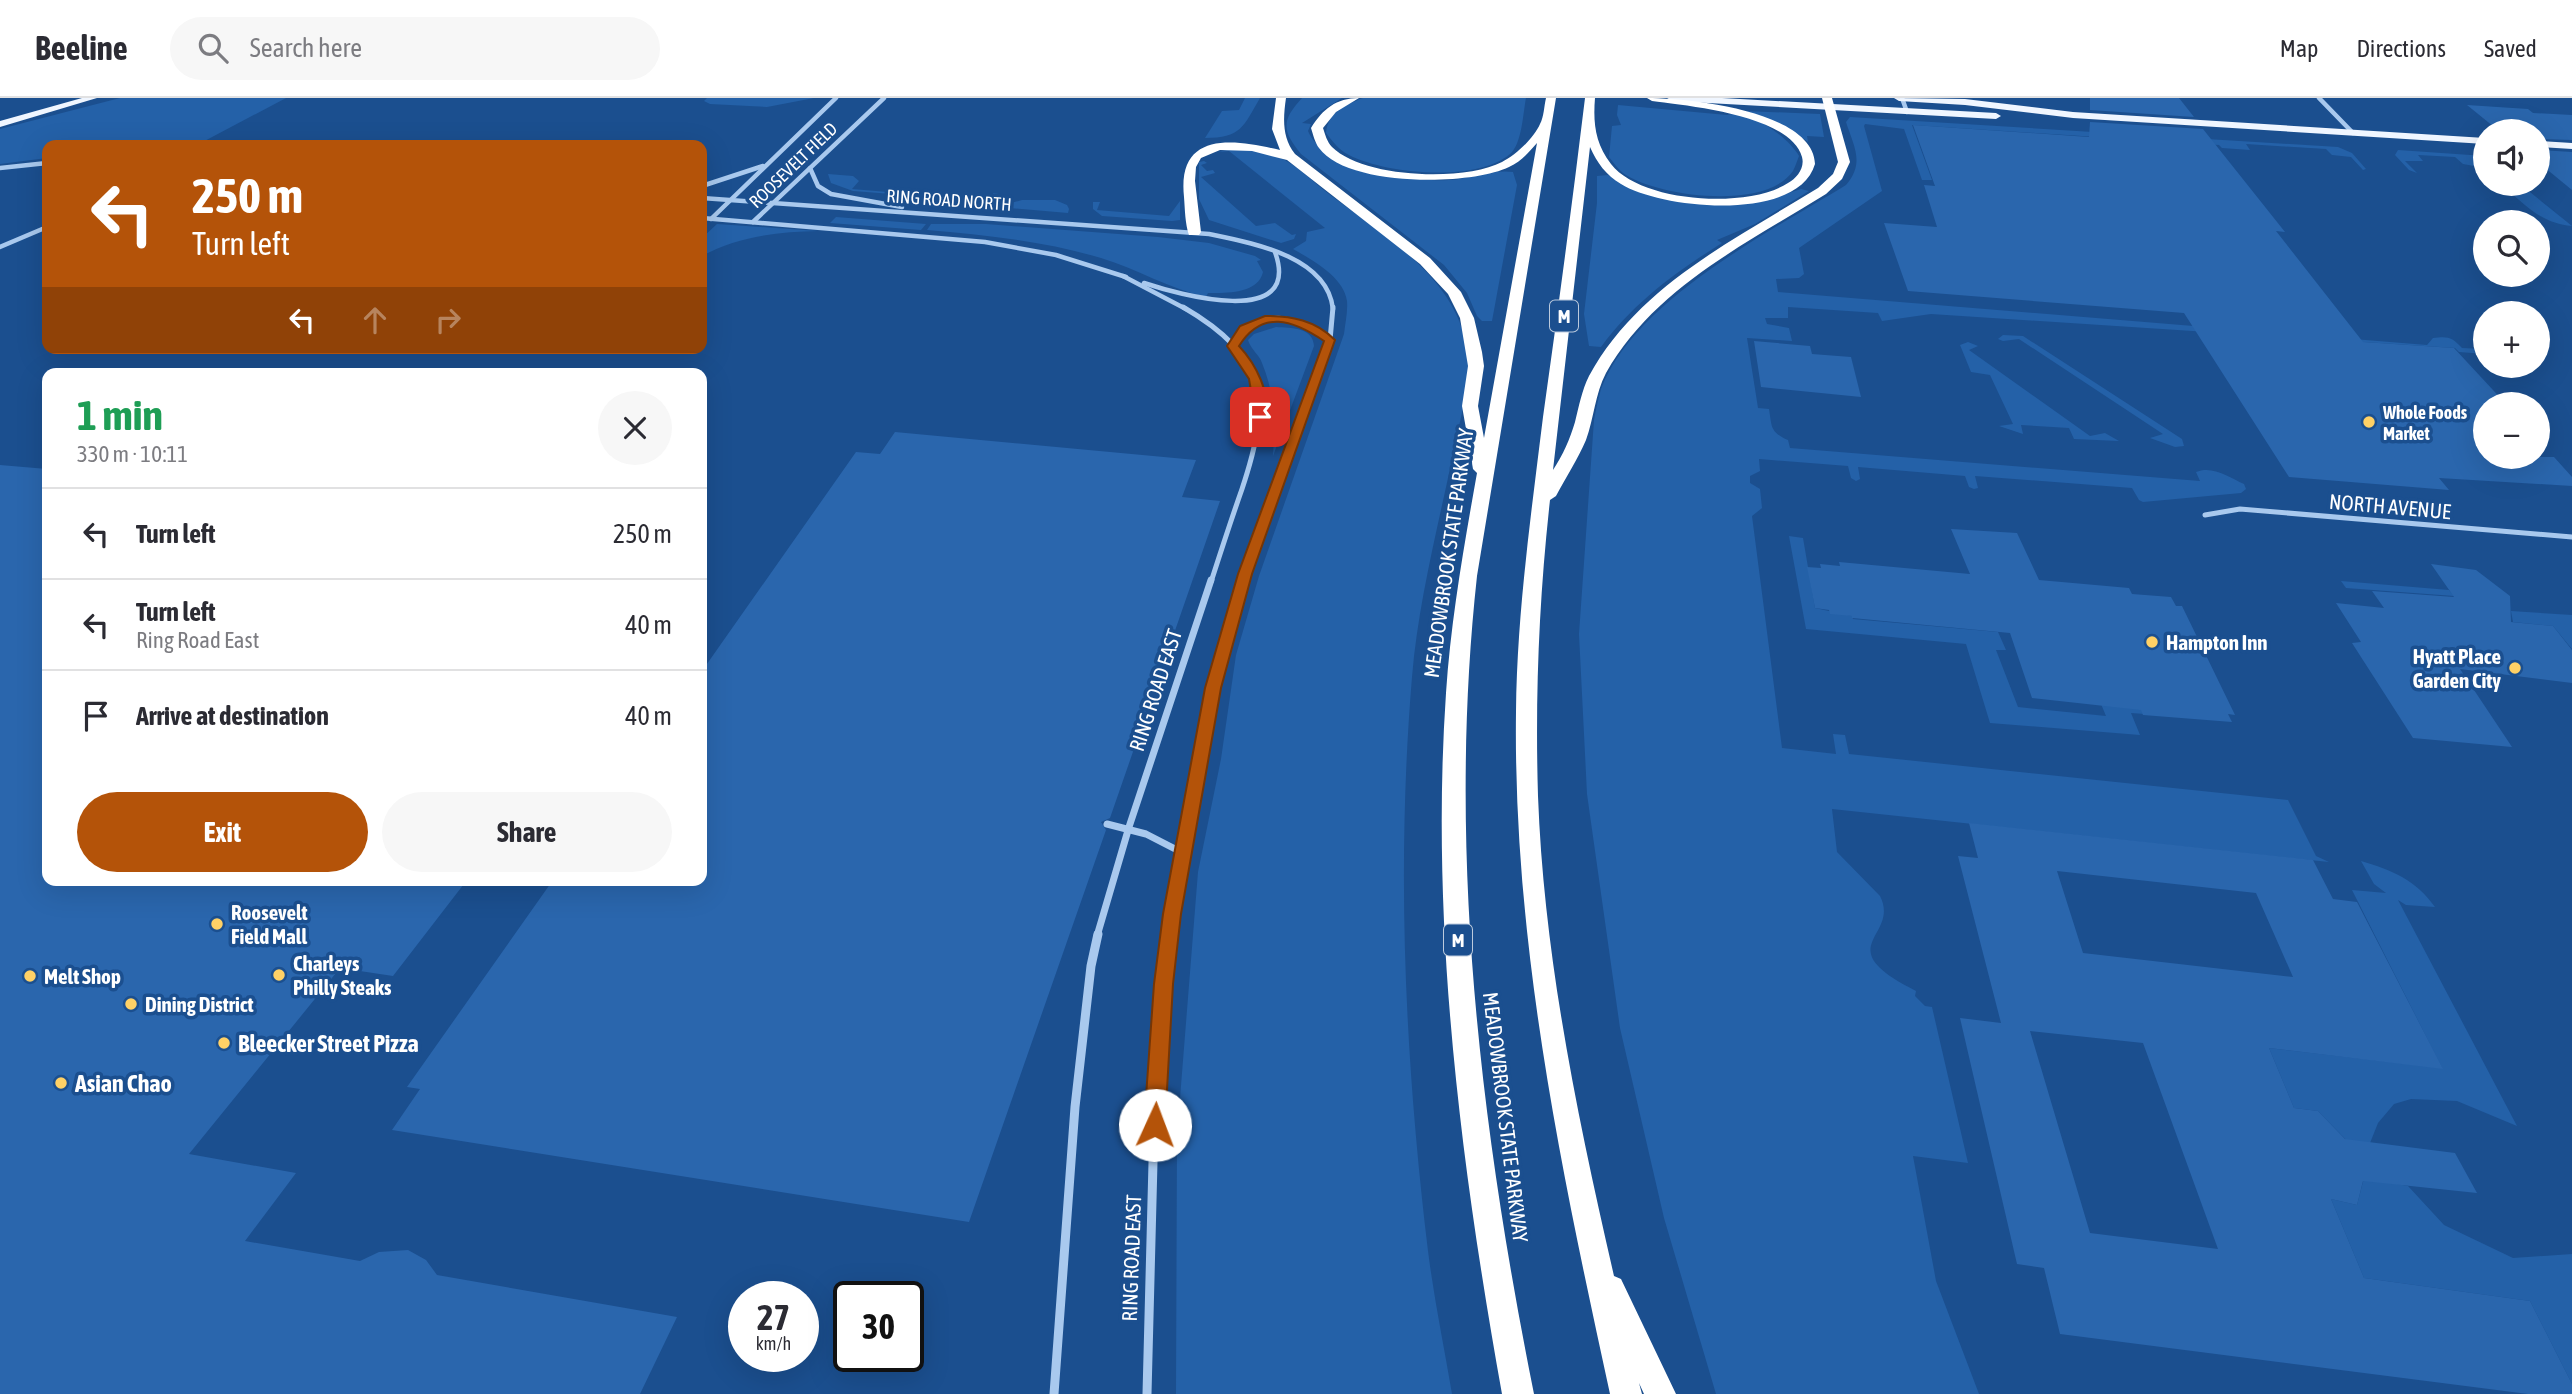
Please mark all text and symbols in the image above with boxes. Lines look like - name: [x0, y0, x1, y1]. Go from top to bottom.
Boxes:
- search box: [170, 17, 660, 80]
- text: Beeline: [35, 29, 128, 67]
- icon: search: [194, 29, 232, 67]
- text: Search here: [250, 33, 362, 63]
- text: Map: [2280, 35, 2318, 62]
- text: Directions: [2356, 35, 2446, 62]
- text: Saved: [2484, 35, 2537, 62]
- street label: ROOSEVELT FIELD: [745, 118, 841, 212]
- map controls: [2473, 119, 2550, 469]
- button: sound: [2473, 119, 2550, 196]
- text: 250 m: [192, 167, 303, 223]
- icon: left: [77, 168, 168, 259]
- street label: RING ROAD NORTH: [886, 185, 1012, 215]
- button: search: [2473, 210, 2550, 287]
- text: Turn left: [192, 225, 290, 262]
- road number: M: [1550, 300, 1578, 331]
- icon: left: [283, 301, 321, 339]
- icon: ahead: [356, 301, 394, 339]
- icon: right: [429, 301, 467, 339]
- button: +: [2473, 301, 2550, 378]
- pin: [1230, 387, 1290, 447]
- text: 1 min: [77, 391, 163, 439]
- button: close: [598, 391, 672, 465]
- button: −: [2473, 392, 2550, 469]
- icon: arrive: [1241, 398, 1279, 436]
- place label: Whole Foods Market: [2382, 402, 2468, 444]
- marker: Whole Foods Market: [2361, 414, 2377, 430]
- street label: MEADOWBROOK STATE PARKWAY: [1419, 426, 1478, 679]
- text: 330 m · 10:11: [77, 441, 188, 467]
- street label: NORTH AVENUE: [2328, 489, 2452, 523]
- icon: left: [77, 515, 115, 553]
- text: Turn left: [136, 519, 216, 549]
- text: 250 m: [613, 519, 672, 549]
- text: Turn left: [136, 597, 216, 627]
- icon: left: [77, 606, 115, 644]
- text: 40 m: [625, 610, 672, 640]
- street label: RING ROAD EAST: [1124, 626, 1186, 754]
- text: Ring Road East: [136, 627, 259, 653]
- place label: Hampton Inn: [2166, 630, 2268, 654]
- marker: Hampton Inn: [2144, 634, 2160, 650]
- place label: Hyatt Place Garden City: [2412, 644, 2501, 692]
- marker: Hyatt Place Garden City: [2507, 660, 2523, 676]
- icon: arrive: [77, 697, 115, 735]
- text: Arrive at destination: [136, 701, 329, 731]
- text: 40 m: [625, 701, 672, 731]
- button: Exit: [77, 792, 368, 872]
- button: Share: [382, 792, 672, 872]
- place label: Roosevelt Field Mall: [231, 900, 308, 948]
- marker: Roosevelt Field Mall: [209, 916, 225, 932]
- road number: M: [1444, 925, 1472, 956]
- place label: Charleys Philly Steaks: [293, 951, 392, 999]
- place label: Melt Shop: [44, 964, 121, 988]
- marker: Charleys Philly Steaks: [271, 967, 287, 983]
- marker: Melt Shop: [22, 968, 38, 984]
- street label: MEADOWBROOK STATE PARKWAY: [1479, 991, 1533, 1244]
- place label: Dining District: [145, 992, 254, 1016]
- marker: Dining District: [123, 996, 139, 1012]
- place label: Bleecker Street Pizza: [238, 1030, 419, 1057]
- marker: Bleecker Street Pizza: [216, 1035, 232, 1051]
- place label: Asian Chao: [74, 1070, 172, 1097]
- marker: Asian Chao: [53, 1075, 69, 1091]
- position arrow: [1118, 1088, 1192, 1162]
- street label: RING ROAD EAST: [1117, 1194, 1145, 1322]
- speed limit sign: 30: [833, 1281, 924, 1372]
- text: 27: [757, 1297, 790, 1337]
- text: km/h: [756, 1333, 791, 1354]

